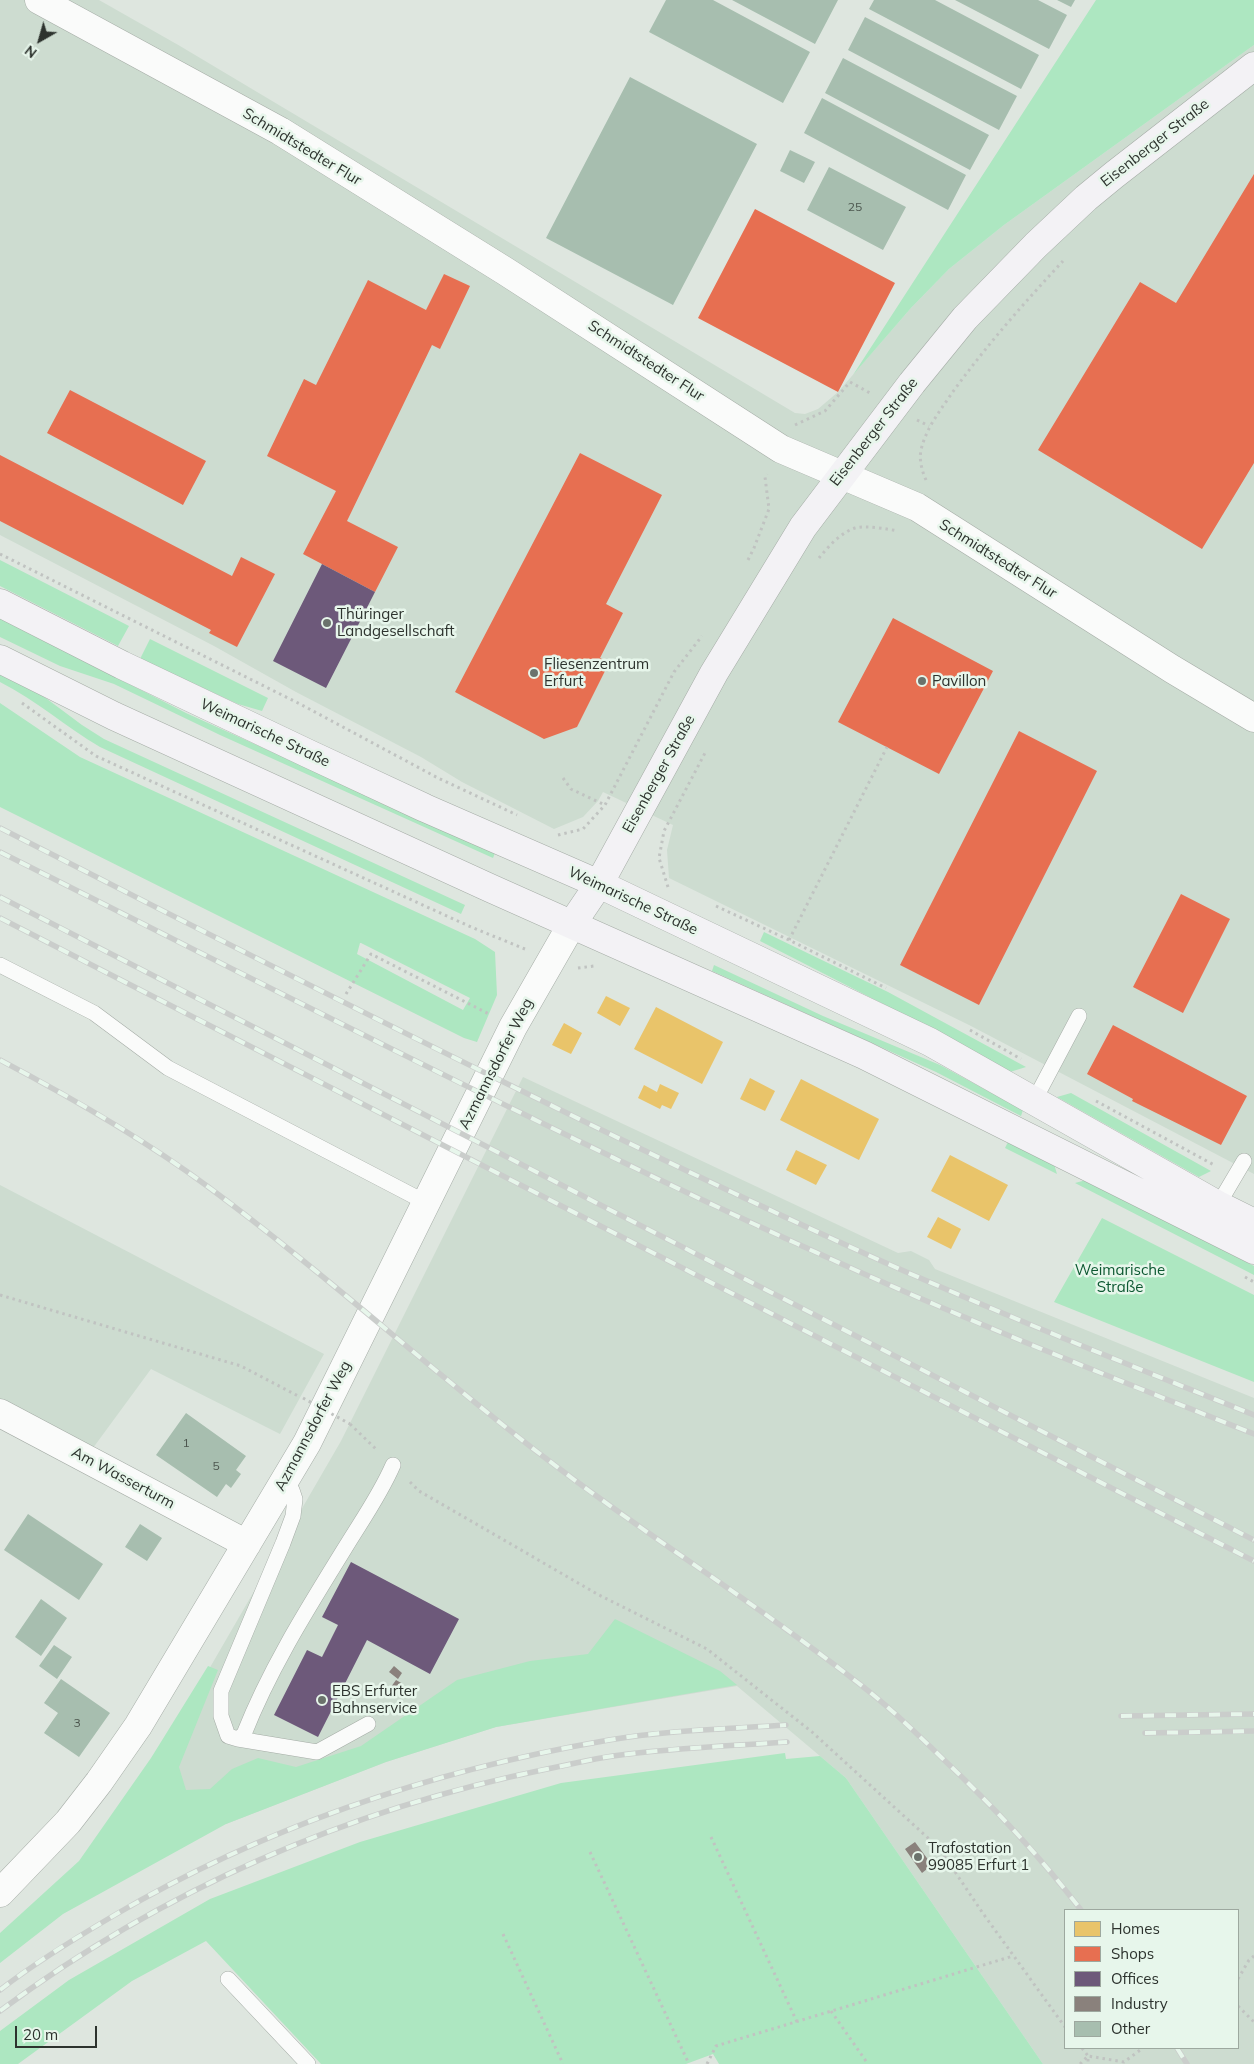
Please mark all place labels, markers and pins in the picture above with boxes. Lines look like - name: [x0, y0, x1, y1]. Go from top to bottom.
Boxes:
- place label: Thüringer Landgesellschaft: [337, 605, 455, 640]
- marker: Thüringer Landgesellschaft: [321, 617, 333, 629]
- place label: Fliesenzentrum Erfurt: [544, 655, 649, 690]
- marker: Fliesenzentrum Erfurt: [528, 667, 540, 679]
- place label: Pavillon: [932, 672, 986, 690]
- marker: Pavillon: [916, 675, 928, 687]
- place label: EBS Erfurter Bahnservice: [332, 1682, 417, 1717]
- marker: EBS Erfurter Bahnservice: [316, 1694, 328, 1706]
- place label: Trafostation 99085 Erfurt 1: [928, 1839, 1029, 1874]
- marker: Trafostation 99085 Erfurt 1: [912, 1851, 924, 1863]

